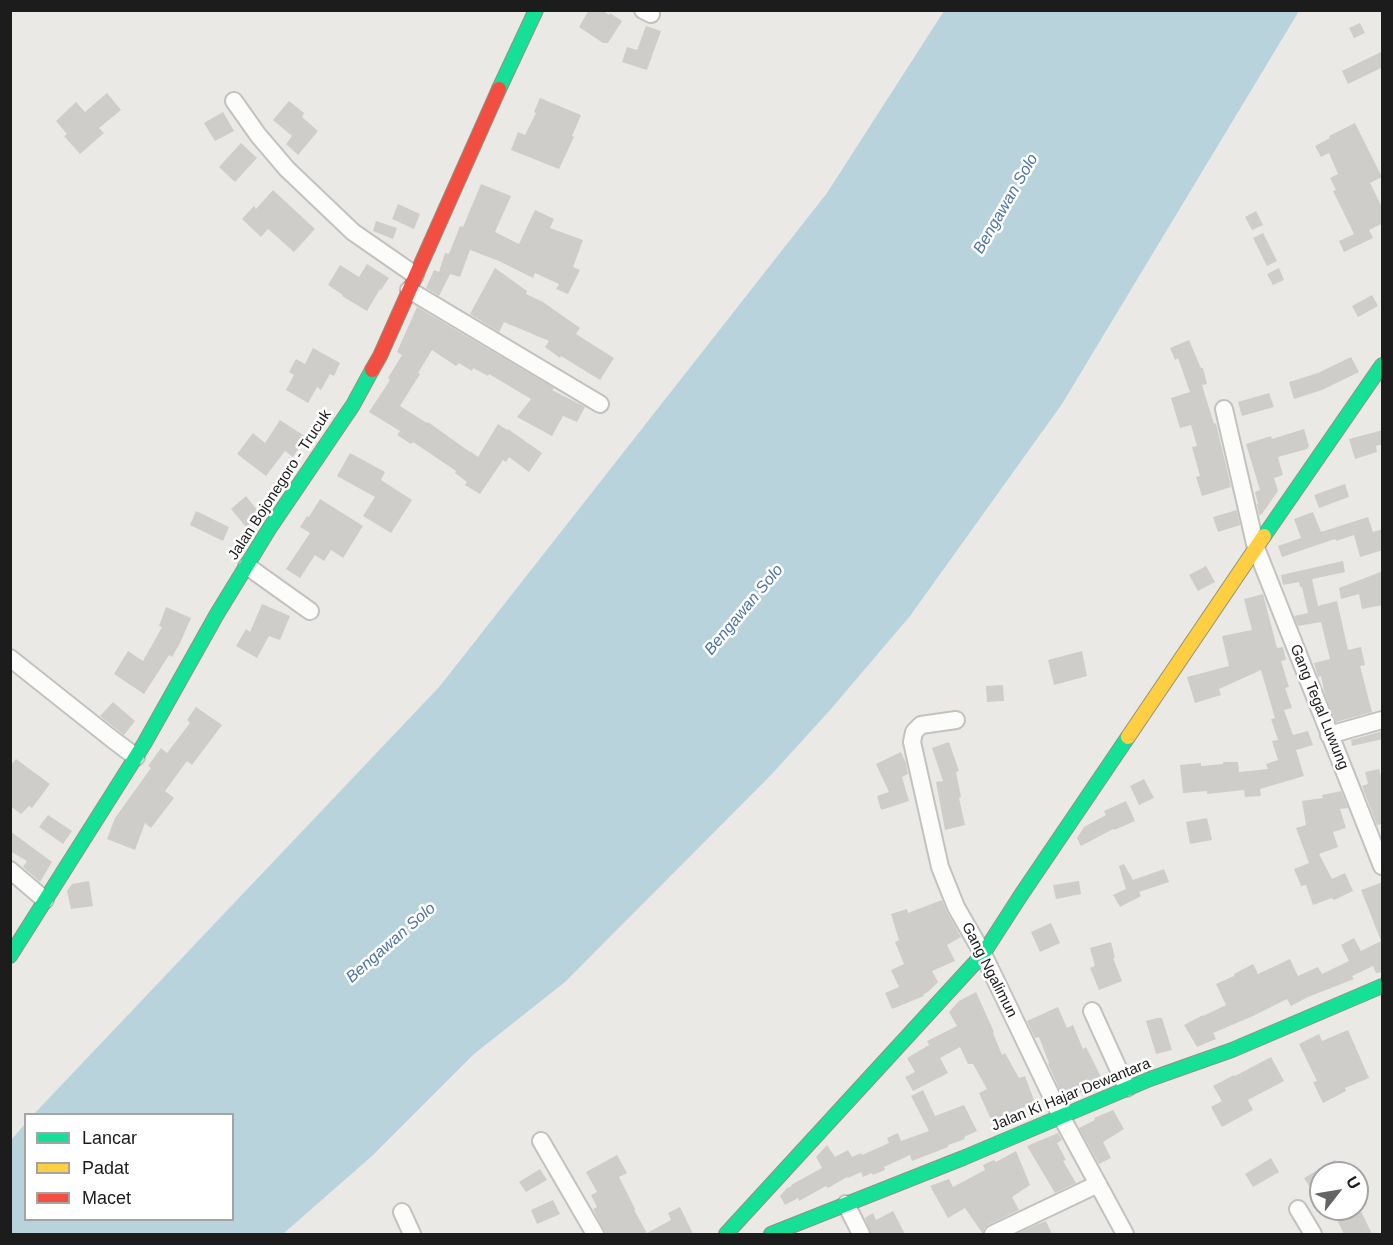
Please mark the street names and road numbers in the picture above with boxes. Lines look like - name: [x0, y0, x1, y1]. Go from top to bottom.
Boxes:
- street label: Jalan Bojonegoro - Trucuk: [225, 407, 335, 563]
- street label: Gang Tegal Luwung: [1286, 642, 1352, 772]
- street label: Gang Ngalimun: [957, 919, 1021, 1021]
- street label: Jalan Ki Hajar Dewantara: [989, 1055, 1153, 1135]

